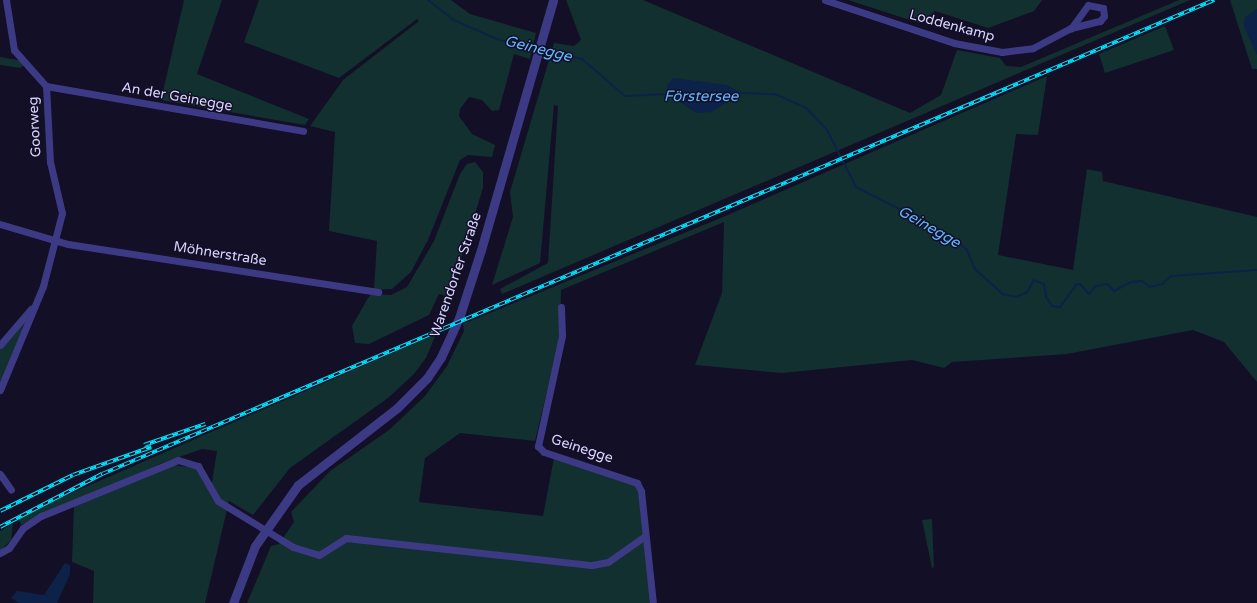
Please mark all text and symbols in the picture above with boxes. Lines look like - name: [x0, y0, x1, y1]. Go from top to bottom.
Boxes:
- street label: Loddenkamp: [907, 7, 997, 45]
- water label: Geinegge: [503, 32, 573, 66]
- street label: An der Geinegge: [120, 79, 234, 115]
- water label: Förstersee: [664, 88, 738, 106]
- street label: Goorweg: [25, 96, 45, 158]
- water label: Geinegge: [895, 202, 963, 252]
- street label: Warendorfer Straße: [427, 210, 485, 340]
- street label: Möhnerstraße: [172, 238, 268, 270]
- street label: Geinegge: [549, 431, 615, 467]

